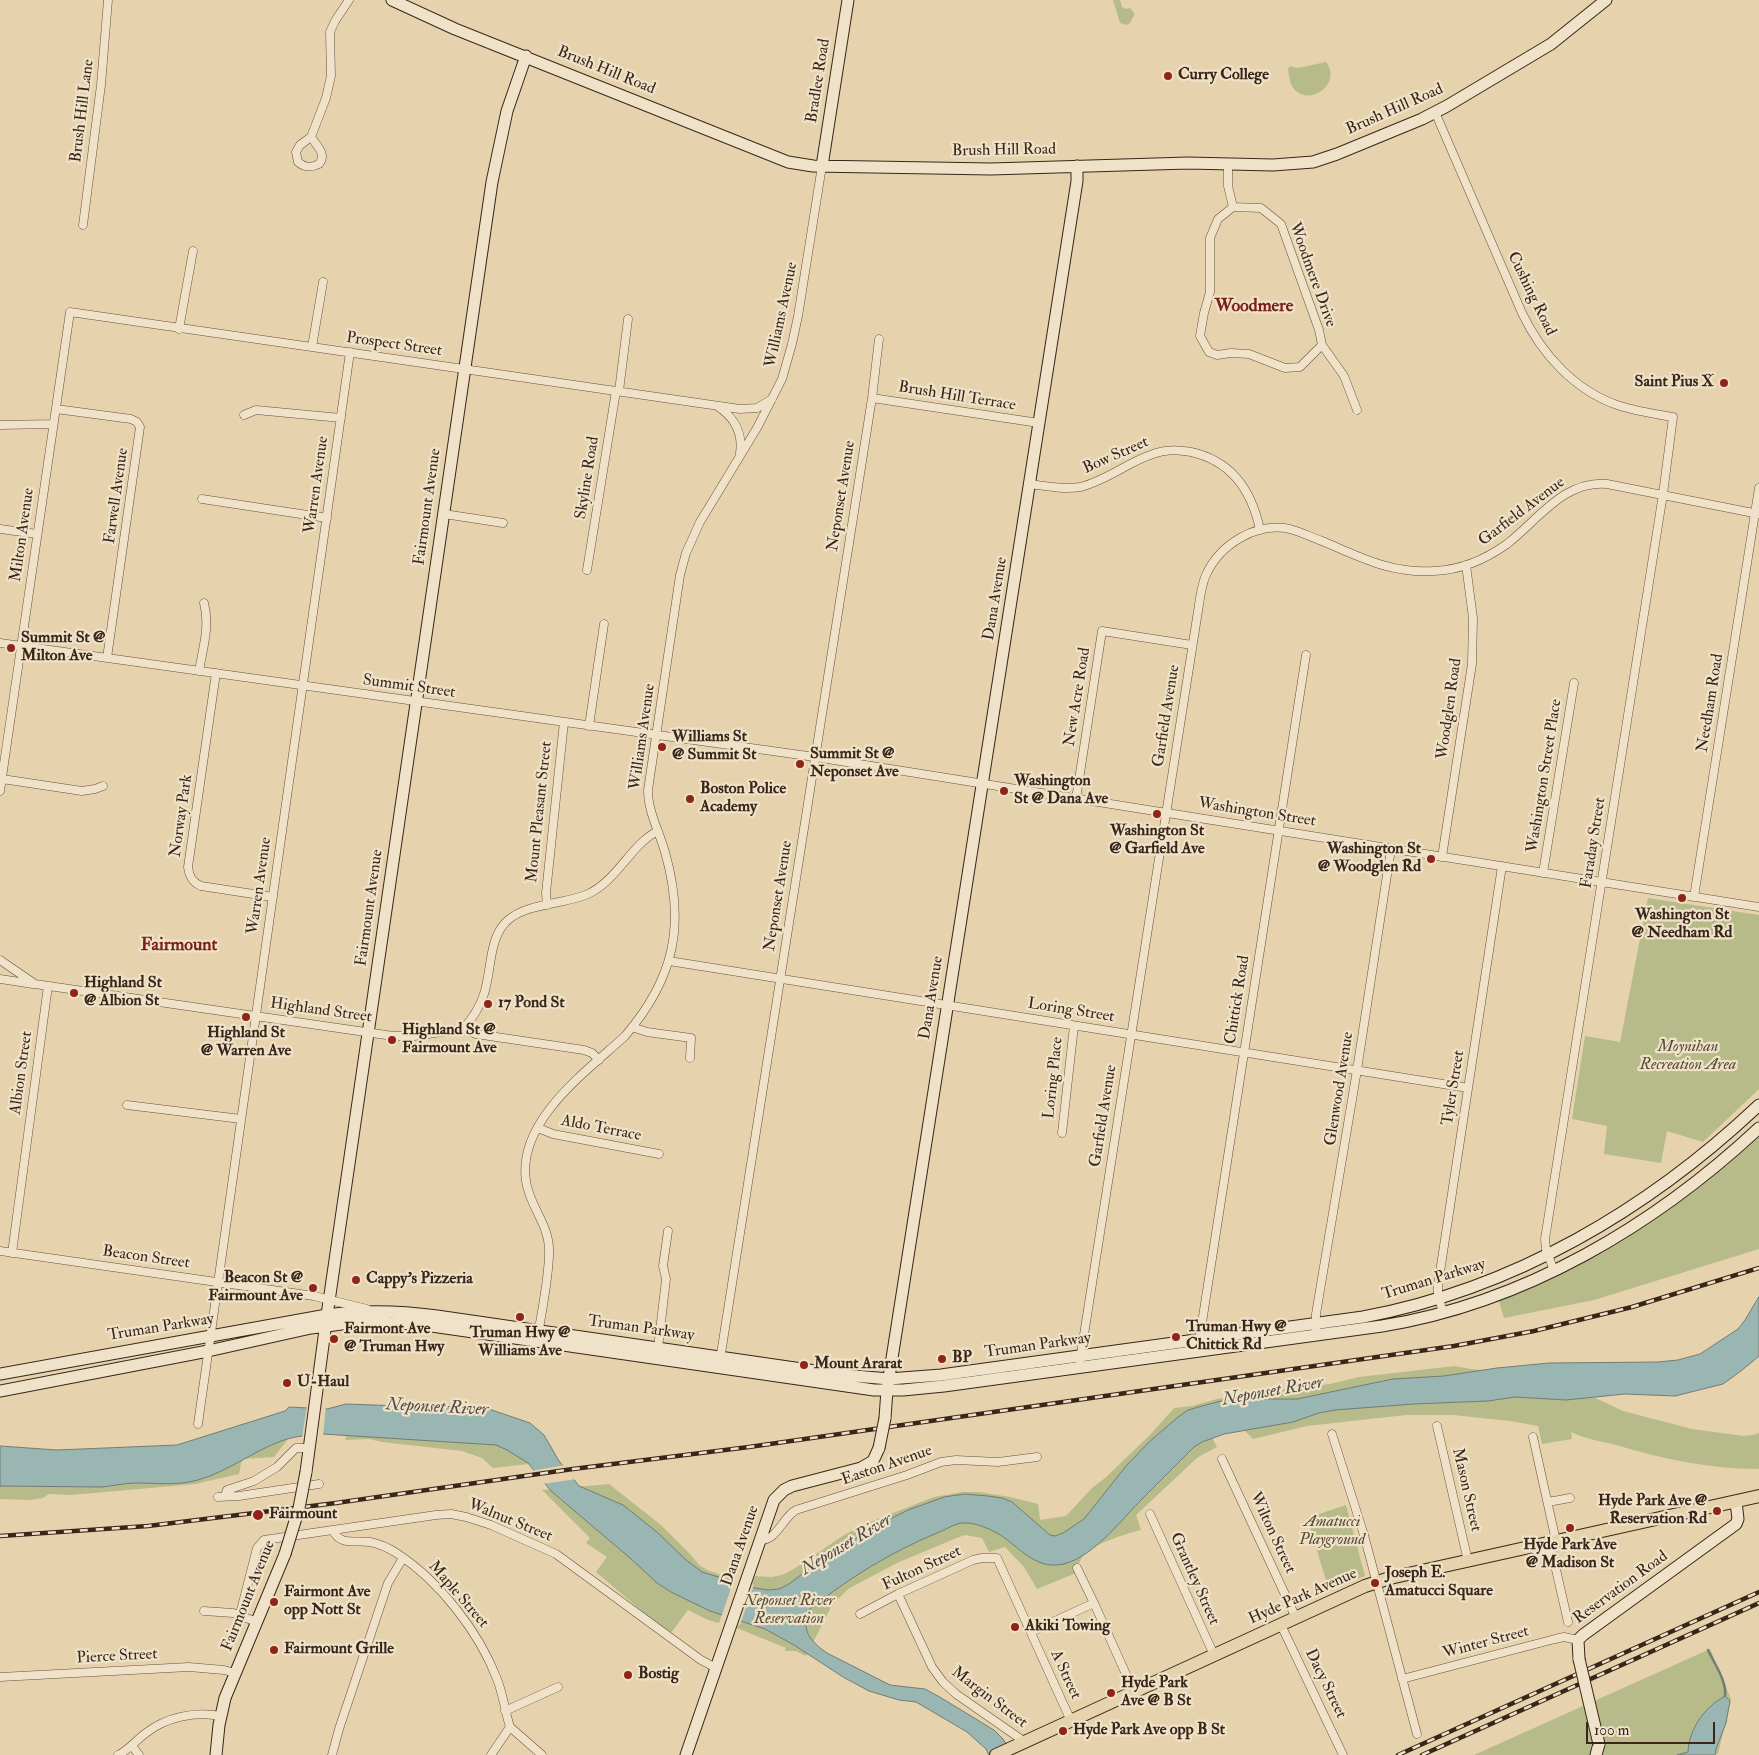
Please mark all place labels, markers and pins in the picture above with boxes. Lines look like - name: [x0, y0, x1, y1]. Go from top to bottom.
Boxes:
- place label: Curry College: [1178, 66, 1269, 86]
- marker: Curry College: [1162, 70, 1174, 82]
- place label: Saint Pius X: [1635, 373, 1714, 393]
- marker: Saint Pius X: [1718, 377, 1730, 389]
- place label: Summit St @ Milton Ave: [21, 629, 105, 667]
- marker: Summit St @ Milton Ave: [5, 642, 17, 654]
- place label: Williams St @ Summit St: [672, 728, 756, 766]
- marker: Williams St @ Summit St: [656, 741, 668, 753]
- place label: Summit St @ Neponset Ave: [810, 745, 899, 783]
- marker: Summit St @ Neponset Ave: [794, 758, 806, 770]
- place label: Washington St @ Dana Ave: [1014, 772, 1108, 810]
- place label: Boston Police Academy: [700, 780, 786, 818]
- marker: Washington St @ Dana Ave: [998, 785, 1010, 797]
- marker: Boston Police Academy: [684, 793, 696, 805]
- marker: Washington St @ Garfield Ave: [1151, 808, 1163, 820]
- place label: Washington St @ Garfield Ave: [1109, 822, 1205, 860]
- place label: Washington St @ Woodglen Rd: [1318, 840, 1421, 878]
- marker: Washington St @ Woodglen Rd: [1425, 853, 1437, 865]
- marker: Washington St @ Needham Rd: [1676, 892, 1688, 904]
- place label: Washington St @ Needham Rd: [1632, 906, 1732, 944]
- place label: Highland St @ Albion St: [84, 974, 162, 1012]
- marker: Highland St @ Albion St: [68, 987, 80, 999]
- place label: 17 Pond St: [498, 994, 565, 1014]
- marker: 17 Pond St: [482, 998, 494, 1010]
- marker: Highland St @ Warren Ave: [240, 1011, 252, 1023]
- place label: Highland St @ Fairmount Ave: [402, 1021, 497, 1059]
- place label: Highland St @ Warren Ave: [201, 1024, 291, 1062]
- marker: Highland St @ Fairmount Ave: [386, 1034, 398, 1046]
- place label: Beacon St @ Fairmount Ave: [208, 1269, 303, 1307]
- place label: Cappy's Pizzeria: [366, 1270, 473, 1290]
- marker: Cappy's Pizzeria: [350, 1274, 362, 1286]
- marker: Beacon St @ Fairmount Ave: [307, 1282, 319, 1294]
- marker: Truman Hwy @ Williams Ave: [514, 1311, 526, 1323]
- place label: Truman Hwy @ Chittick Rd: [1186, 1318, 1286, 1356]
- place label: Fairmont Ave @ Truman Hwy: [344, 1320, 444, 1358]
- place label: Truman Hwy @ Williams Ave: [470, 1324, 570, 1362]
- marker: Truman Hwy @ Chittick Rd: [1170, 1331, 1182, 1343]
- marker: Fairmont Ave @ Truman Hwy: [328, 1333, 340, 1345]
- place label: BP: [952, 1349, 972, 1369]
- marker: BP: [936, 1353, 948, 1365]
- place label: Mount Ararat: [814, 1355, 902, 1375]
- marker: Mount Ararat: [798, 1359, 810, 1371]
- place label: U-Haul: [297, 1373, 349, 1393]
- marker: U-Haul: [281, 1377, 293, 1389]
- place label: Hyde Park Ave @ Reservation Rd: [1598, 1492, 1707, 1530]
- place label: Fairmount: [269, 1505, 337, 1525]
- marker: Hyde Park Ave @ Reservation Rd: [1711, 1505, 1723, 1517]
- marker: Fairmount: [251, 1508, 265, 1522]
- marker: Hyde Park Ave @ Madison St: [1564, 1522, 1576, 1534]
- place label: Hyde Park Ave @ Madison St: [1523, 1536, 1617, 1574]
- place label: Joseph E. Amatucci Square: [1385, 1564, 1493, 1602]
- marker: Joseph E. Amatucci Square: [1369, 1577, 1381, 1589]
- place label: Fairmont Ave opp Nott St: [284, 1583, 370, 1621]
- marker: Fairmont Ave opp Nott St: [268, 1596, 280, 1608]
- place label: Akiki Towing: [1025, 1617, 1110, 1637]
- marker: Akiki Towing: [1009, 1621, 1021, 1633]
- place label: Fairmount Grille: [284, 1640, 394, 1660]
- marker: Fairmount Grille: [268, 1644, 280, 1656]
- place label: Bostig: [638, 1665, 679, 1685]
- marker: Bostig: [622, 1669, 634, 1681]
- place label: Hyde Park Ave @ B St: [1121, 1674, 1191, 1712]
- marker: Hyde Park Ave @ B St: [1105, 1687, 1117, 1699]
- place label: Hyde Park Ave opp B St: [1073, 1721, 1225, 1741]
- marker: Hyde Park Ave opp B St: [1057, 1725, 1069, 1737]

